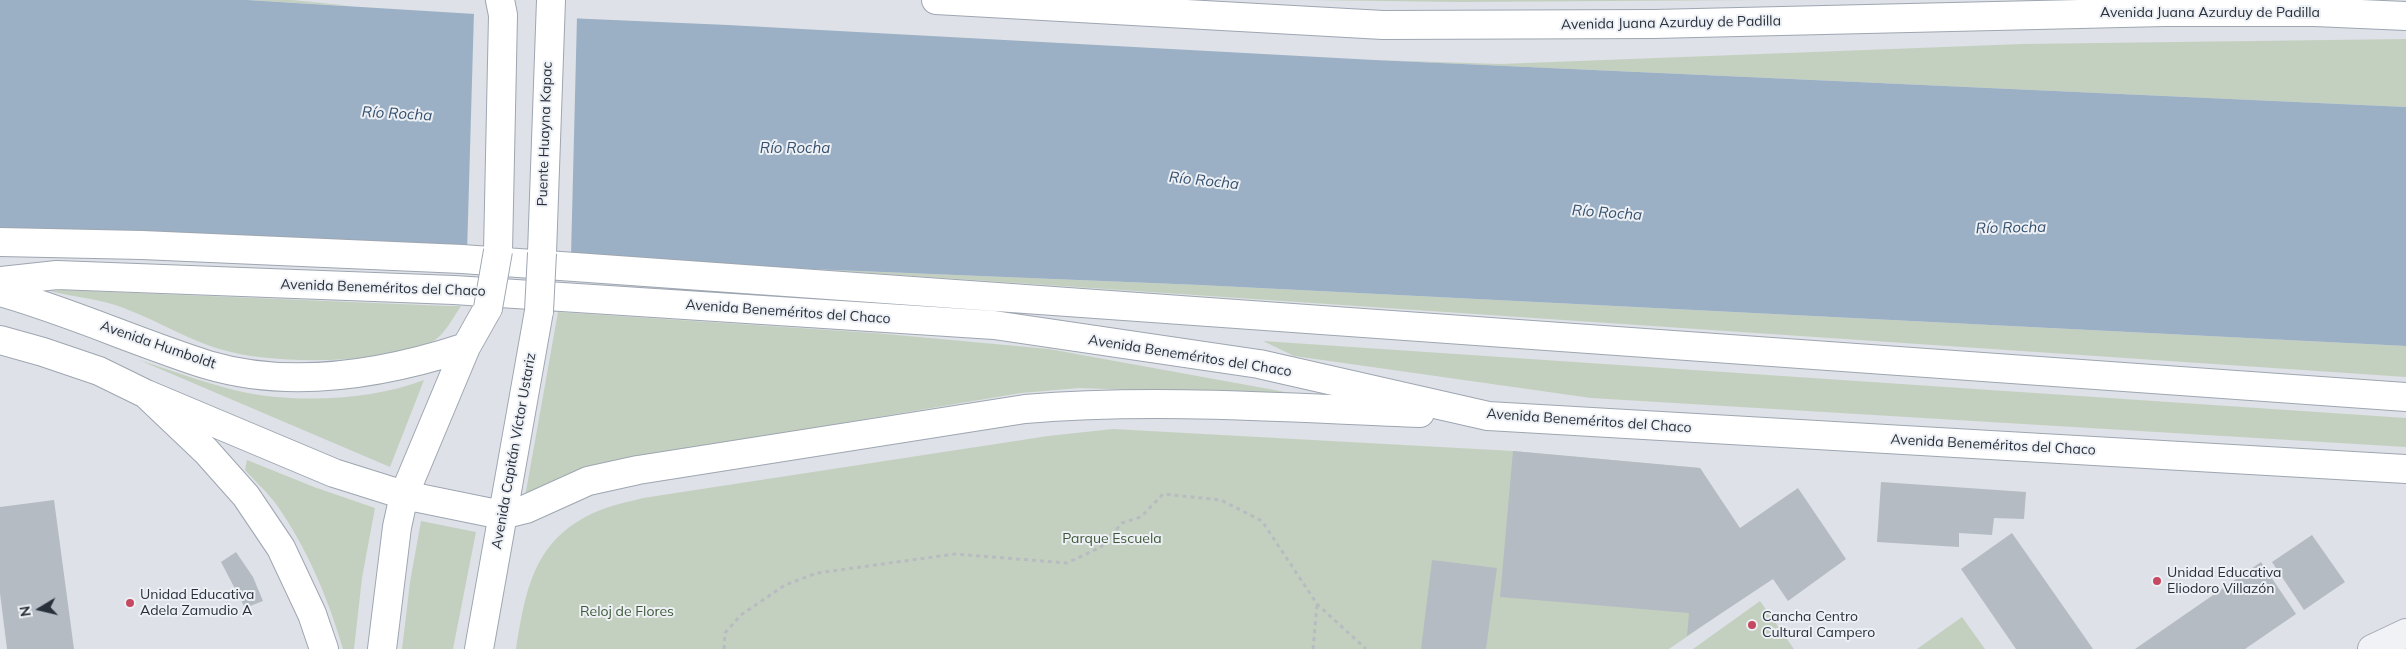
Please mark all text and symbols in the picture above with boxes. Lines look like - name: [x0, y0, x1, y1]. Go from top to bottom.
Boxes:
- street label: Avenida Juana Azurduy de Padilla: [2100, 5, 2320, 21]
- street label: Avenida Juana Azurduy de Padilla: [1561, 13, 1781, 33]
- street label: Puente Huayna Kapac: [534, 61, 556, 207]
- water label: Río Rocha: [361, 103, 433, 125]
- water label: Río Rocha: [760, 139, 830, 157]
- water label: Río Rocha: [1168, 168, 1240, 194]
- water label: Río Rocha: [1571, 202, 1643, 224]
- water label: Río Rocha: [1976, 218, 2046, 238]
- street label: Avenida Beneméritos del Chaco: [280, 276, 486, 300]
- street label: Avenida Beneméritos del Chaco: [685, 296, 891, 328]
- street label: Avenida Humboldt: [98, 317, 218, 373]
- street label: Avenida Beneméritos del Chaco: [1087, 332, 1293, 380]
- street label: Avenida Capitán Víctor Ustariz: [488, 351, 540, 551]
- street label: Avenida Beneméritos del Chaco: [1486, 405, 1692, 437]
- street label: Avenida Beneméritos del Chaco: [1890, 431, 2096, 459]
- park label: Parque Escuela: [1062, 531, 1162, 547]
- place label: Unidad Educativa Eliodoro Villazón: [2167, 565, 2281, 598]
- marker: Unidad Educativa Eliodoro Villazón: [2151, 575, 2163, 587]
- north arrow: [15, 584, 65, 634]
- place label: Unidad Educativa Adela Zamudio A: [140, 587, 254, 620]
- marker: Unidad Educativa Adela Zamudio A: [124, 597, 136, 609]
- park label: Reloj de Flores: [580, 604, 674, 620]
- text: N: [15, 605, 35, 618]
- place label: Cancha Centro Cultural Campero: [1762, 609, 1875, 642]
- marker: Cancha Centro Cultural Campero: [1746, 619, 1758, 631]

